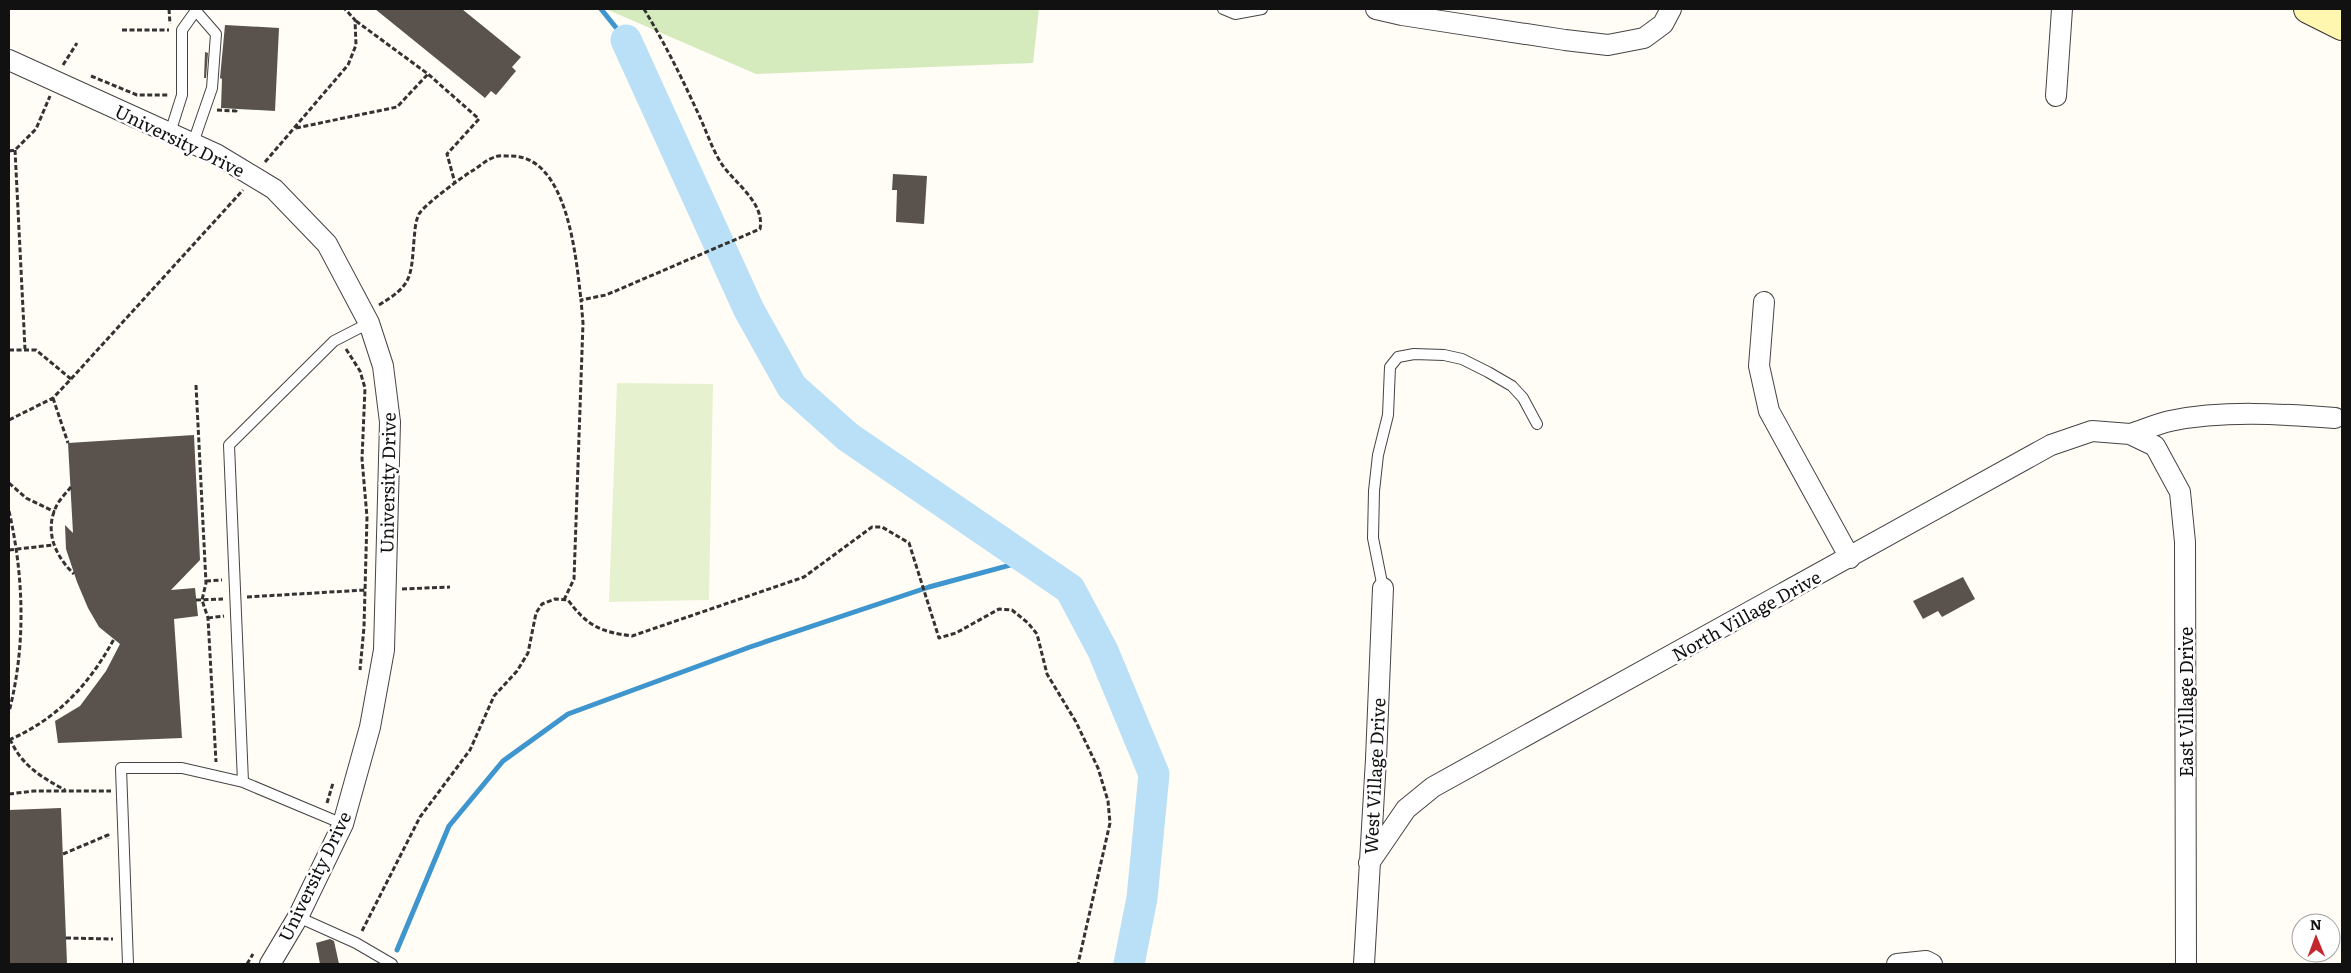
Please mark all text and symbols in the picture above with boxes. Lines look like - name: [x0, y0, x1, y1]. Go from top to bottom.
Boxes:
- street label: University Drive: [110, 97, 250, 183]
- street label: University Drive: [372, 412, 402, 554]
- street label: North Village Drive: [1667, 563, 1825, 667]
- street label: East Village Drive: [2172, 627, 2199, 777]
- street label: West Village Drive: [1356, 697, 1392, 855]
- street label: University Drive: [271, 806, 357, 946]
- north arrow: [2291, 913, 2341, 963]
- text: N: [2310, 914, 2322, 934]

